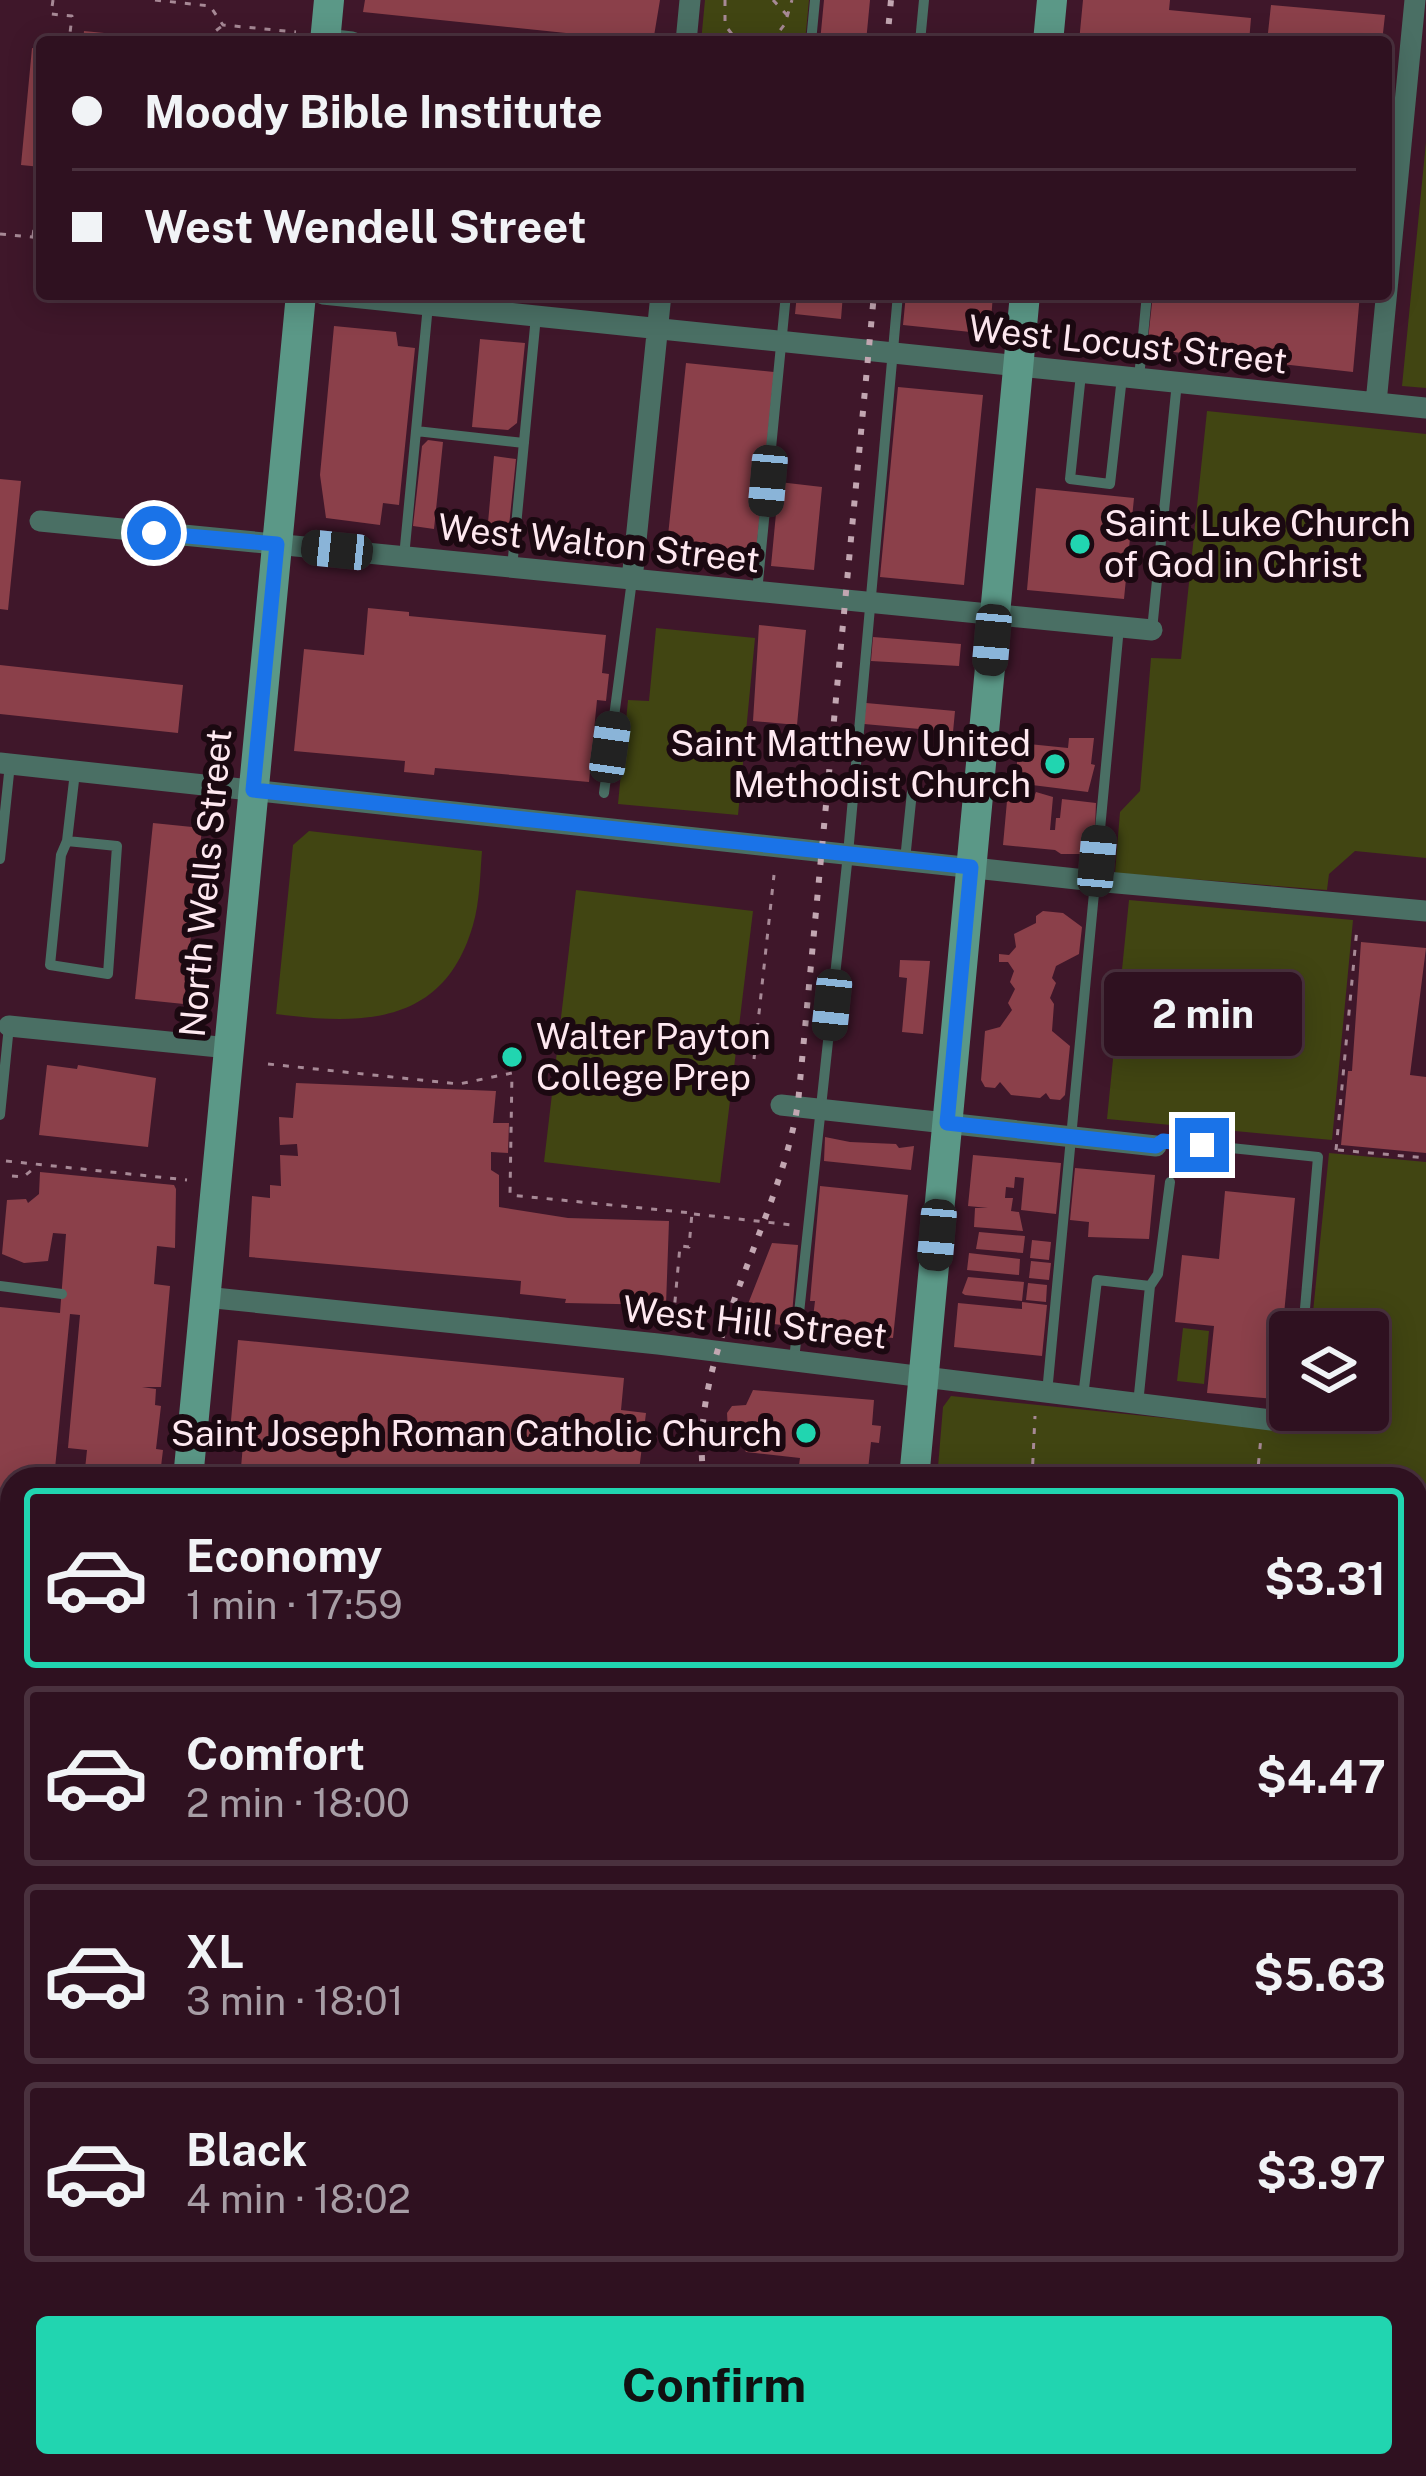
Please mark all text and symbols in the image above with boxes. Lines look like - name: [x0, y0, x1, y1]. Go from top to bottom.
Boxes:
- text: Moody Bible Institute: [144, 85, 603, 138]
- text: West Wendell Street: [144, 200, 586, 253]
- street label: West Locust Street: [967, 306, 1289, 382]
- car: [747, 444, 789, 518]
- place label: Saint Luke Church of God in Christ: [1104, 502, 1411, 585]
- street label: West Walton Street: [436, 505, 762, 581]
- route start: [127, 506, 181, 560]
- car: [299, 528, 375, 572]
- marker: Saint Luke Church of God in Christ: [1067, 531, 1093, 557]
- car: [971, 603, 1013, 677]
- car: [587, 709, 633, 785]
- place label: Saint Matthew United Methodist Church: [670, 722, 1031, 805]
- street label: North Wells Street: [171, 727, 239, 1039]
- marker: Saint Matthew United Methodist Church: [1042, 751, 1068, 777]
- car: [1076, 824, 1118, 898]
- car: [810, 967, 854, 1043]
- callout: 2 min: [1103, 971, 1301, 1055]
- text: 2 min: [1152, 991, 1254, 1037]
- place label: Walter Payton College Prep: [536, 1015, 771, 1098]
- marker: Walter Payton College Prep: [499, 1044, 525, 1070]
- route end: [1175, 1118, 1229, 1172]
- car: [916, 1198, 958, 1272]
- street label: West Hill Street: [621, 1287, 889, 1357]
- map controls: [1269, 1311, 1389, 1431]
- button: layers: [1269, 1311, 1389, 1431]
- place label: Saint Joseph Roman Catholic Church: [171, 1412, 782, 1454]
- marker: Saint Joseph Roman Catholic Church: [793, 1420, 819, 1446]
- icon: car: [42, 1524, 150, 1632]
- text: Economy: [186, 1529, 382, 1582]
- text: $3.31: [1264, 1552, 1386, 1605]
- text: 1 min · 17:59: [186, 1582, 403, 1628]
- icon: car: [42, 1722, 150, 1830]
- text: Comfort: [186, 1727, 365, 1780]
- text: $4.47: [1256, 1750, 1386, 1803]
- text: 2 min · 18:00: [186, 1780, 410, 1826]
- icon: car: [42, 1920, 150, 2028]
- text: XL: [186, 1925, 244, 1978]
- text: $5.63: [1253, 1948, 1386, 2001]
- text: 3 min · 18:01: [186, 1978, 404, 2024]
- icon: car: [42, 2118, 150, 2226]
- text: Black: [186, 2123, 307, 2176]
- text: $3.97: [1256, 2146, 1386, 2199]
- text: 4 min · 18:02: [186, 2176, 411, 2222]
- button: Confirm: [36, 2316, 1392, 2454]

